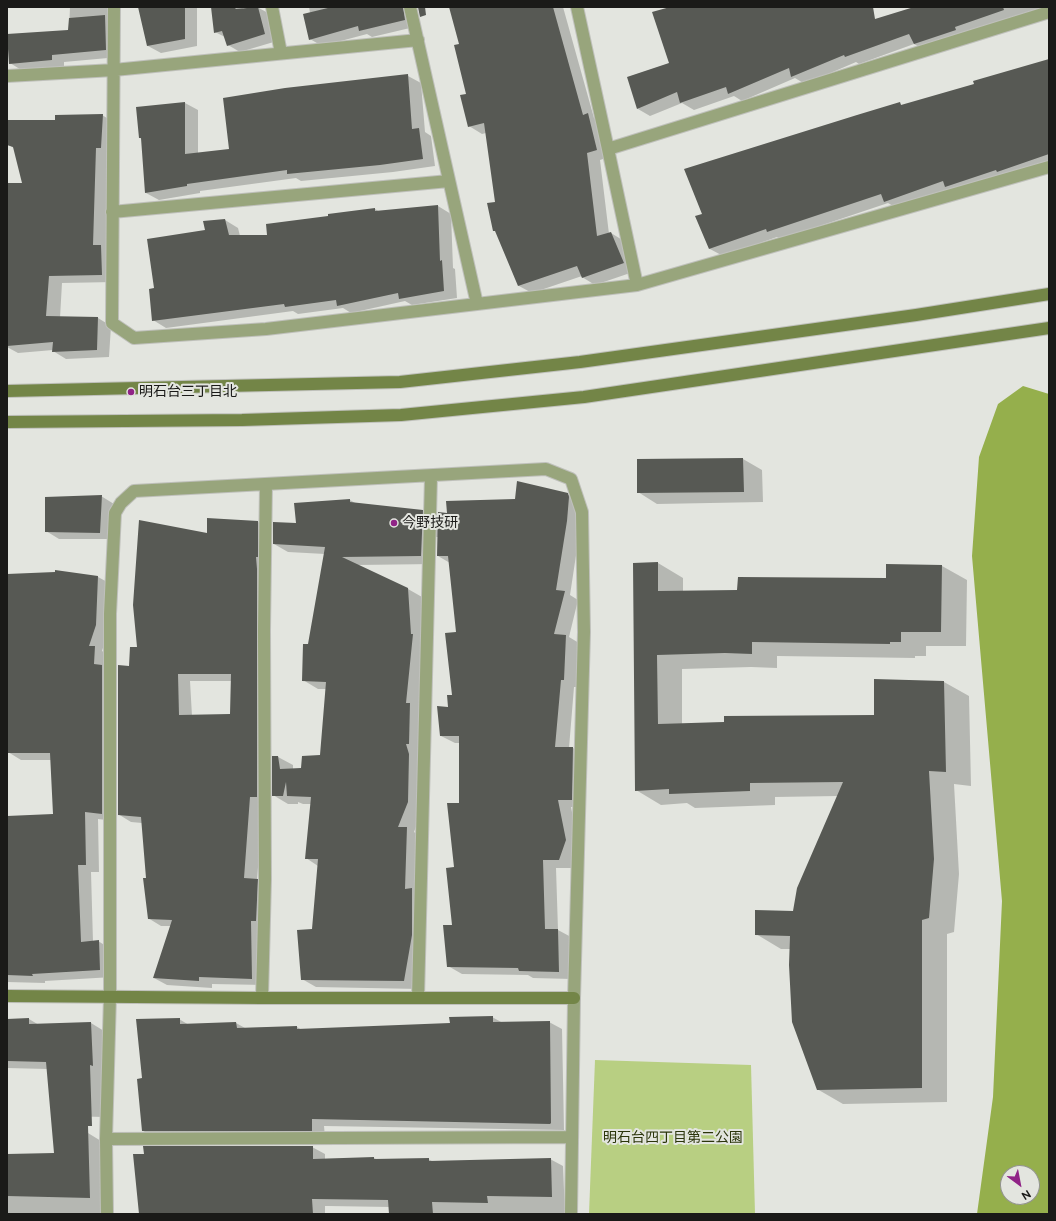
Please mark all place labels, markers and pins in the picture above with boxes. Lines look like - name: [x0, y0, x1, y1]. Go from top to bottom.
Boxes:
- place label: 明石台三丁目北: [139, 384, 237, 400]
- marker: 明石台三丁目北: [126, 387, 136, 397]
- place label: 今野技研: [402, 515, 458, 531]
- marker: 今野技研: [389, 518, 399, 528]

